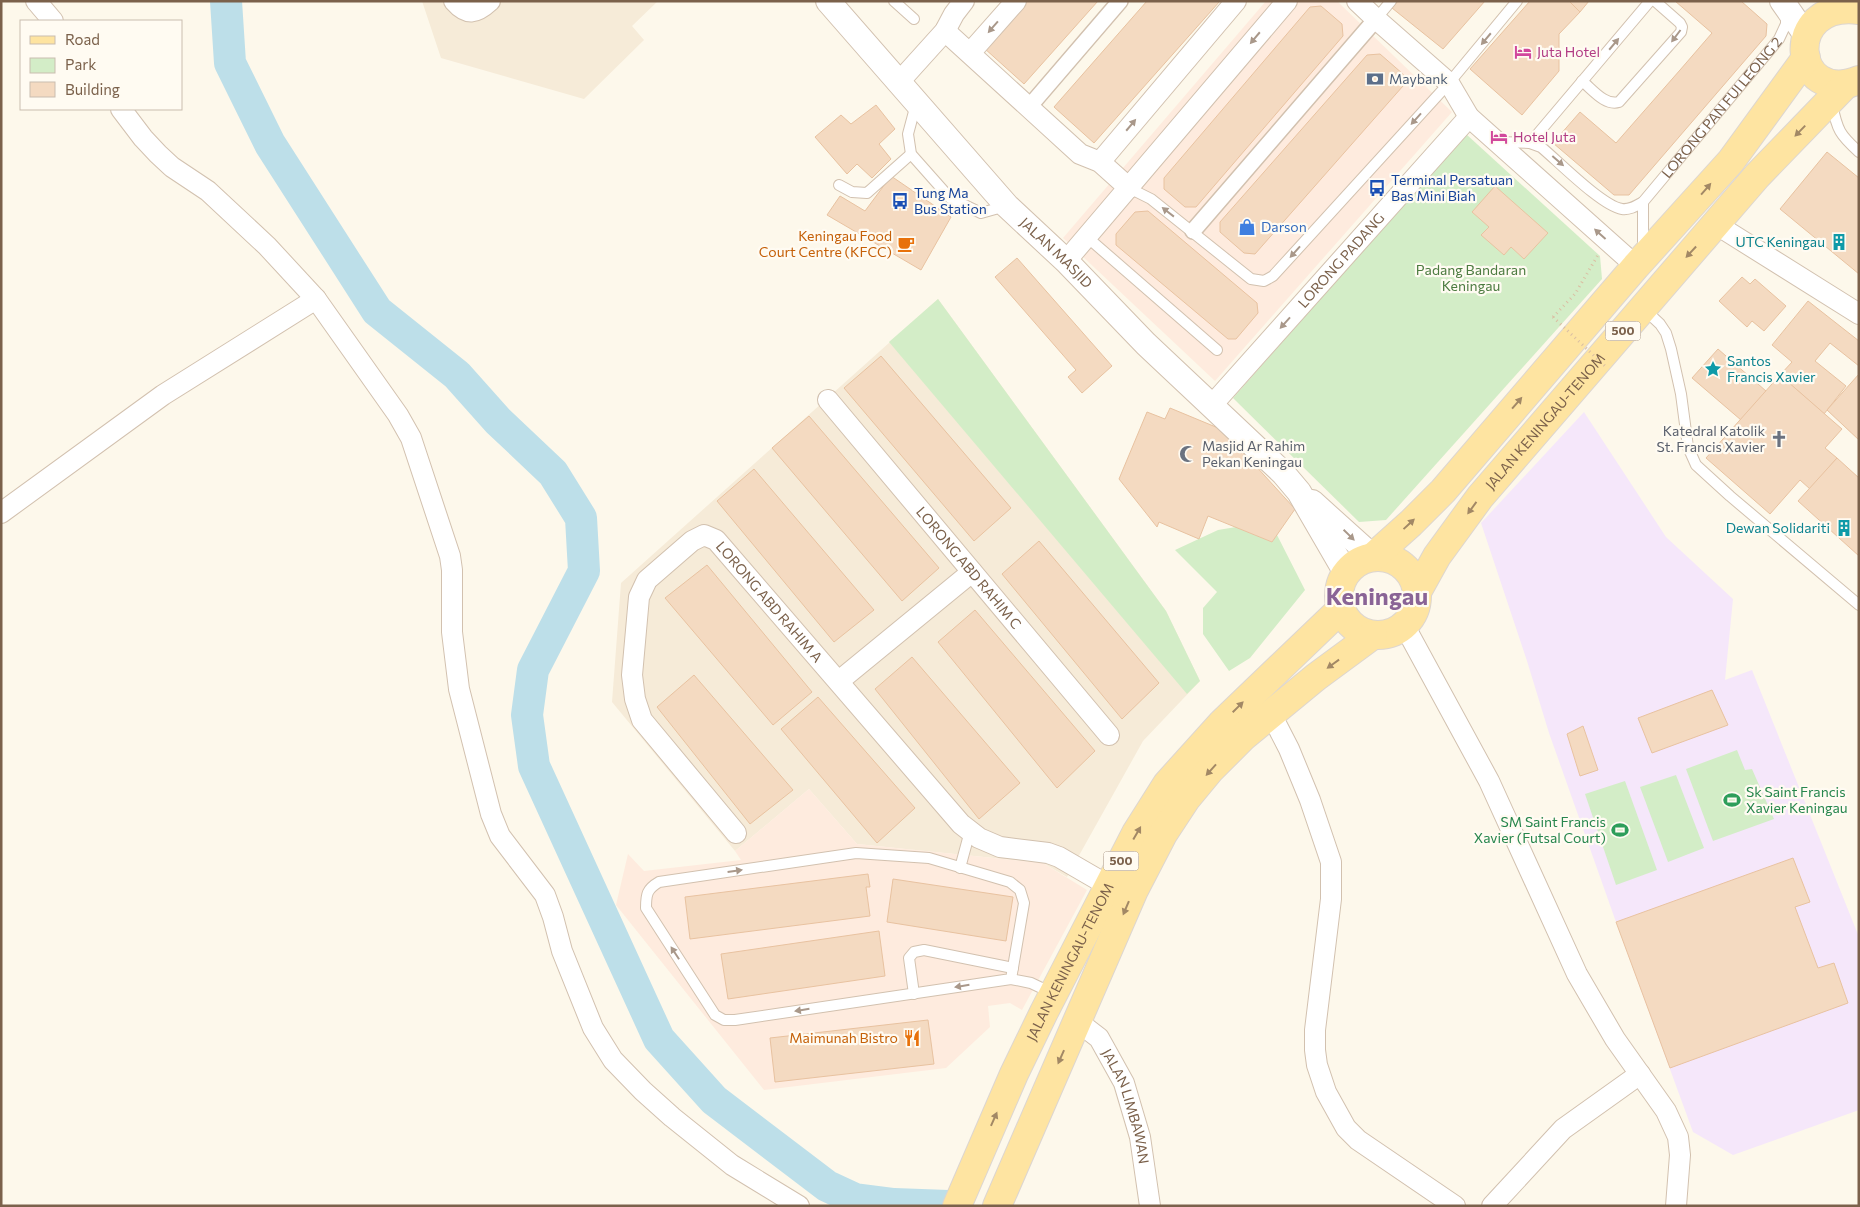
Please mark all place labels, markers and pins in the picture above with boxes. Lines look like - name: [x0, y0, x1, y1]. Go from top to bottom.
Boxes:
- hotel icon: Juta Hotel: [1513, 42, 1533, 62]
- place label: Juta Hotel: [1537, 43, 1600, 60]
- bank icon: Maybank: [1365, 69, 1385, 89]
- place label: Maybank: [1389, 70, 1448, 87]
- hotel icon: Hotel Juta: [1489, 127, 1509, 147]
- place label: Hotel Juta: [1513, 128, 1576, 145]
- place label: Terminal Persatuan Bas Mini Biah: [1391, 171, 1513, 204]
- bus stop icon: Terminal Persatuan Bas Mini Biah: [1367, 178, 1387, 198]
- place label: Tung Ma Bus Station: [914, 184, 987, 217]
- bus stop icon: Tung Ma Bus Station: [890, 191, 910, 211]
- shop icon: Darson: [1237, 217, 1257, 237]
- place label: Darson: [1261, 218, 1307, 235]
- place label: Keningau Food Court Centre (KFCC): [759, 227, 892, 260]
- building icon: UTC Keningau: [1829, 232, 1849, 252]
- place label: UTC Keningau: [1735, 233, 1825, 250]
- cafe icon: Keningau Food Court Centre (KFCC): [896, 234, 916, 254]
- place label: Santos Francis Xavier: [1727, 352, 1816, 385]
- place icon: Santos Francis Xavier: [1703, 359, 1723, 379]
- place label: Katedral Katolik St. Francis Xavier: [1657, 422, 1765, 455]
- church icon: Katedral Katolik St. Francis Xavier: [1769, 429, 1789, 449]
- place label: Masjid Ar Rahim Pekan Keningau: [1202, 437, 1305, 470]
- mosque icon: Masjid Ar Rahim Pekan Keningau: [1178, 444, 1198, 464]
- building icon: Dewan Solidariti: [1834, 518, 1854, 538]
- place label: Dewan Solidariti: [1726, 519, 1830, 536]
- place label: Sk Saint Francis Xavier Keningau: [1746, 783, 1848, 816]
- sports icon: Sk Saint Francis Xavier Keningau: [1722, 790, 1742, 810]
- place label: SM Saint Francis Xavier (Futsal Court): [1474, 813, 1606, 846]
- sports icon: SM Saint Francis Xavier (Futsal Court): [1610, 820, 1630, 840]
- restaurant icon: Maimunah Bistro: [902, 1028, 922, 1048]
- place label: Maimunah Bistro: [789, 1029, 898, 1046]

